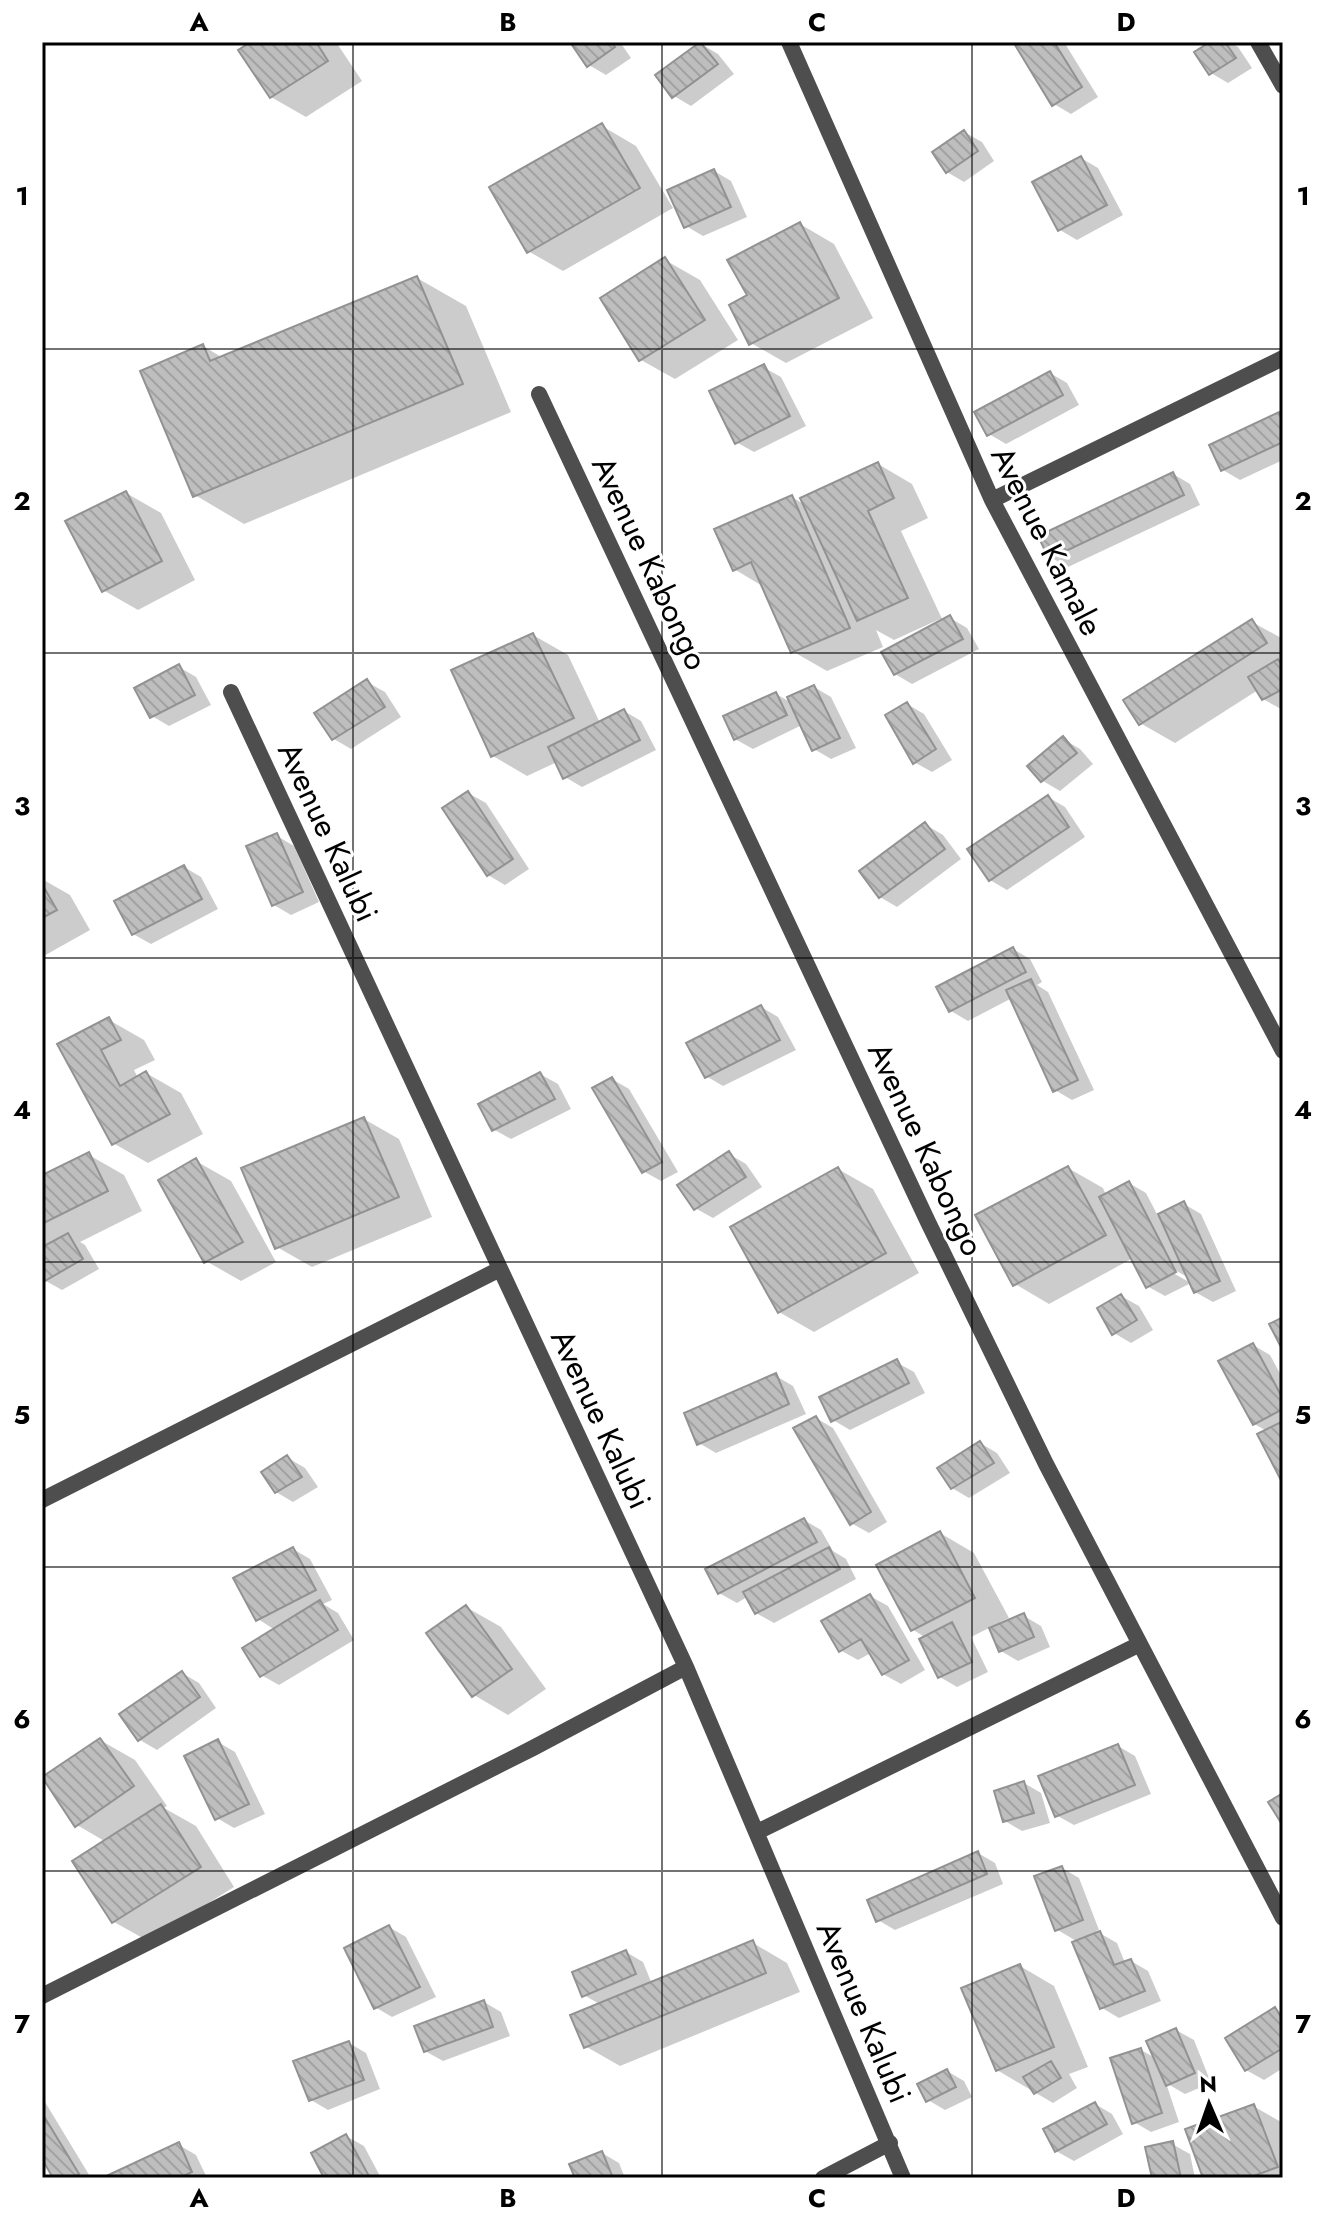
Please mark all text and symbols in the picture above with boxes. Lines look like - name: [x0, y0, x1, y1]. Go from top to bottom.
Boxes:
- text: A: [188, 3, 209, 41]
- text: B: [499, 3, 517, 41]
- text: C: [808, 3, 826, 41]
- text: D: [1116, 3, 1136, 41]
- text: 1: [15, 177, 29, 215]
- text: 1: [1296, 177, 1310, 215]
- street label: Avenue Kamale: [980, 438, 1114, 644]
- street label: Avenue Kabongo: [580, 449, 720, 677]
- text: 2: [13, 482, 31, 520]
- text: 2: [1294, 482, 1312, 520]
- street label: Avenue Kalubi: [266, 735, 390, 929]
- text: 3: [14, 787, 30, 825]
- text: 3: [1295, 787, 1311, 825]
- street label: Avenue Kabongo: [856, 1035, 996, 1263]
- text: 4: [13, 1091, 31, 1129]
- text: 4: [1294, 1091, 1312, 1129]
- street label: Avenue Kalubi: [539, 1322, 663, 1516]
- text: 5: [14, 1396, 30, 1434]
- text: 5: [1295, 1396, 1311, 1434]
- text: 6: [13, 1700, 31, 1738]
- text: 6: [1294, 1700, 1312, 1738]
- street label: Avenue Kalubi: [805, 1914, 923, 2110]
- text: 7: [14, 2005, 30, 2043]
- text: 7: [1295, 2005, 1311, 2043]
- north arrow: [1169, 2064, 1249, 2144]
- text: N: [1199, 2068, 1218, 2100]
- text: A: [188, 2179, 209, 2217]
- text: B: [499, 2179, 517, 2217]
- text: C: [808, 2179, 826, 2217]
- text: D: [1116, 2179, 1136, 2217]

